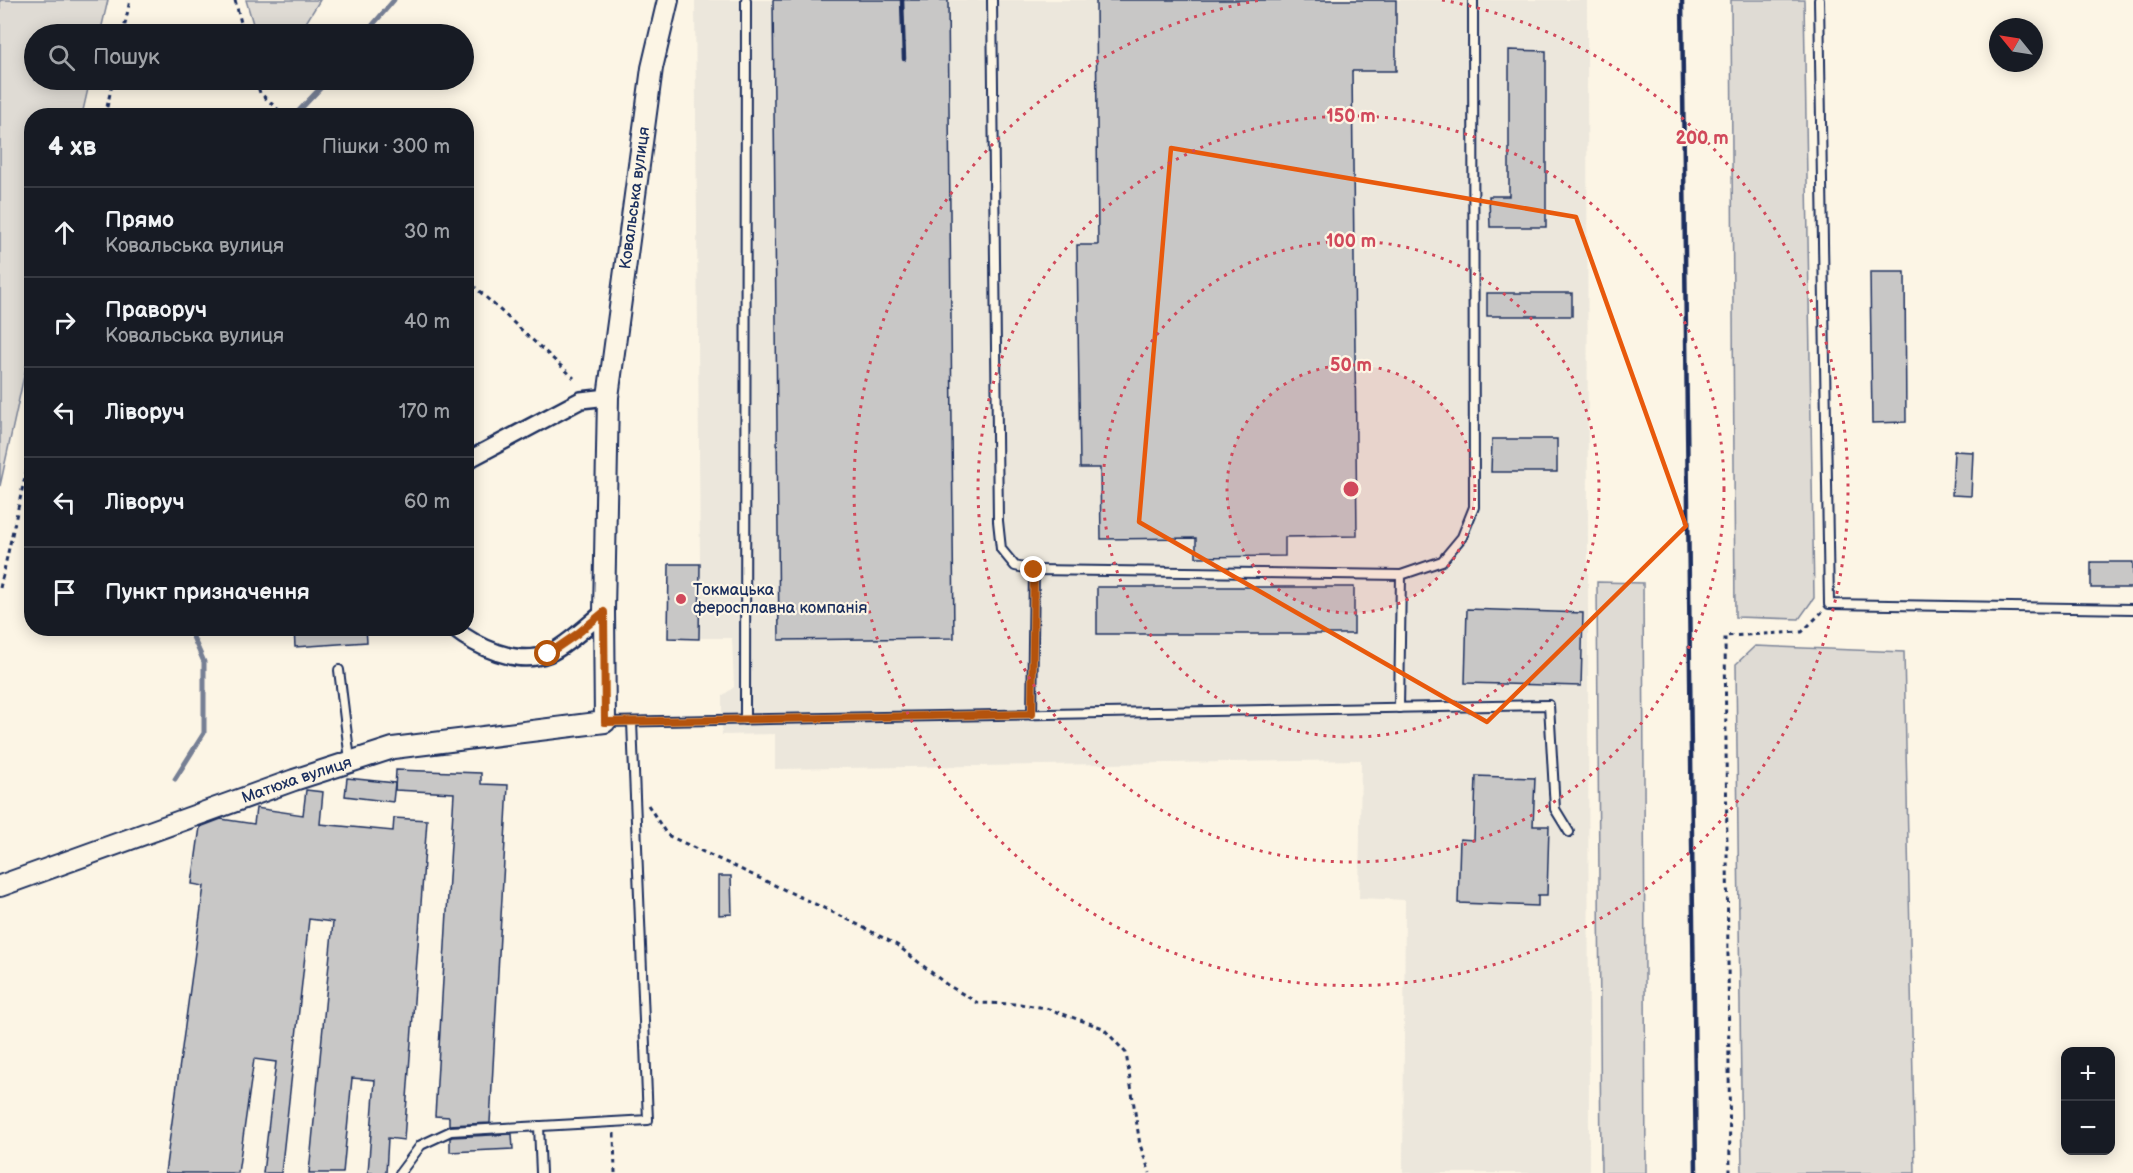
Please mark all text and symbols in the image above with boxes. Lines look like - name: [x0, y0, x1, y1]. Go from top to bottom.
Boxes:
- north arrow: [1989, 18, 2043, 72]
- search box: [24, 24, 474, 90]
- icon: search: [45, 41, 78, 74]
- text: Пошук: [93, 44, 160, 71]
- text: 150 m: [1326, 106, 1376, 127]
- street label: Ковальська вулиця: [616, 125, 654, 270]
- text: 200 m: [1675, 128, 1729, 149]
- text: 4 хв: [48, 132, 96, 163]
- text: Пішки · 300 m: [322, 135, 450, 159]
- text: Прямо: [105, 207, 174, 234]
- icon: ahead: [48, 216, 81, 249]
- text: 30 m: [404, 220, 450, 244]
- text: 100 m: [1326, 231, 1376, 252]
- text: Ковальська вулиця: [105, 234, 284, 258]
- text: Праворуч: [105, 297, 207, 324]
- icon: right: [48, 306, 81, 339]
- text: 40 m: [404, 310, 450, 334]
- text: Ковальська вулиця: [105, 324, 284, 348]
- text: 50 m: [1330, 355, 1372, 376]
- icon: left: [48, 396, 81, 429]
- text: Ліворуч: [105, 399, 185, 426]
- text: 170 m: [399, 400, 450, 424]
- centre of rings: [1341, 479, 1361, 499]
- icon: left: [48, 486, 81, 519]
- text: Ліворуч: [105, 489, 185, 516]
- text: 60 m: [404, 490, 450, 514]
- route end: [1020, 556, 1046, 582]
- icon: arrive: [48, 576, 81, 609]
- text: Пункт призначення: [105, 579, 310, 606]
- place label: Токмацька феросплавна компанія: [693, 581, 867, 618]
- marker: Токмацька феросплавна компанія: [674, 592, 688, 606]
- route start: [534, 640, 560, 666]
- street label: Матюха вулиця: [239, 752, 354, 808]
- map controls: [2061, 1047, 2115, 1155]
- button: +: [2061, 1047, 2115, 1101]
- button: −: [2061, 1101, 2115, 1155]

